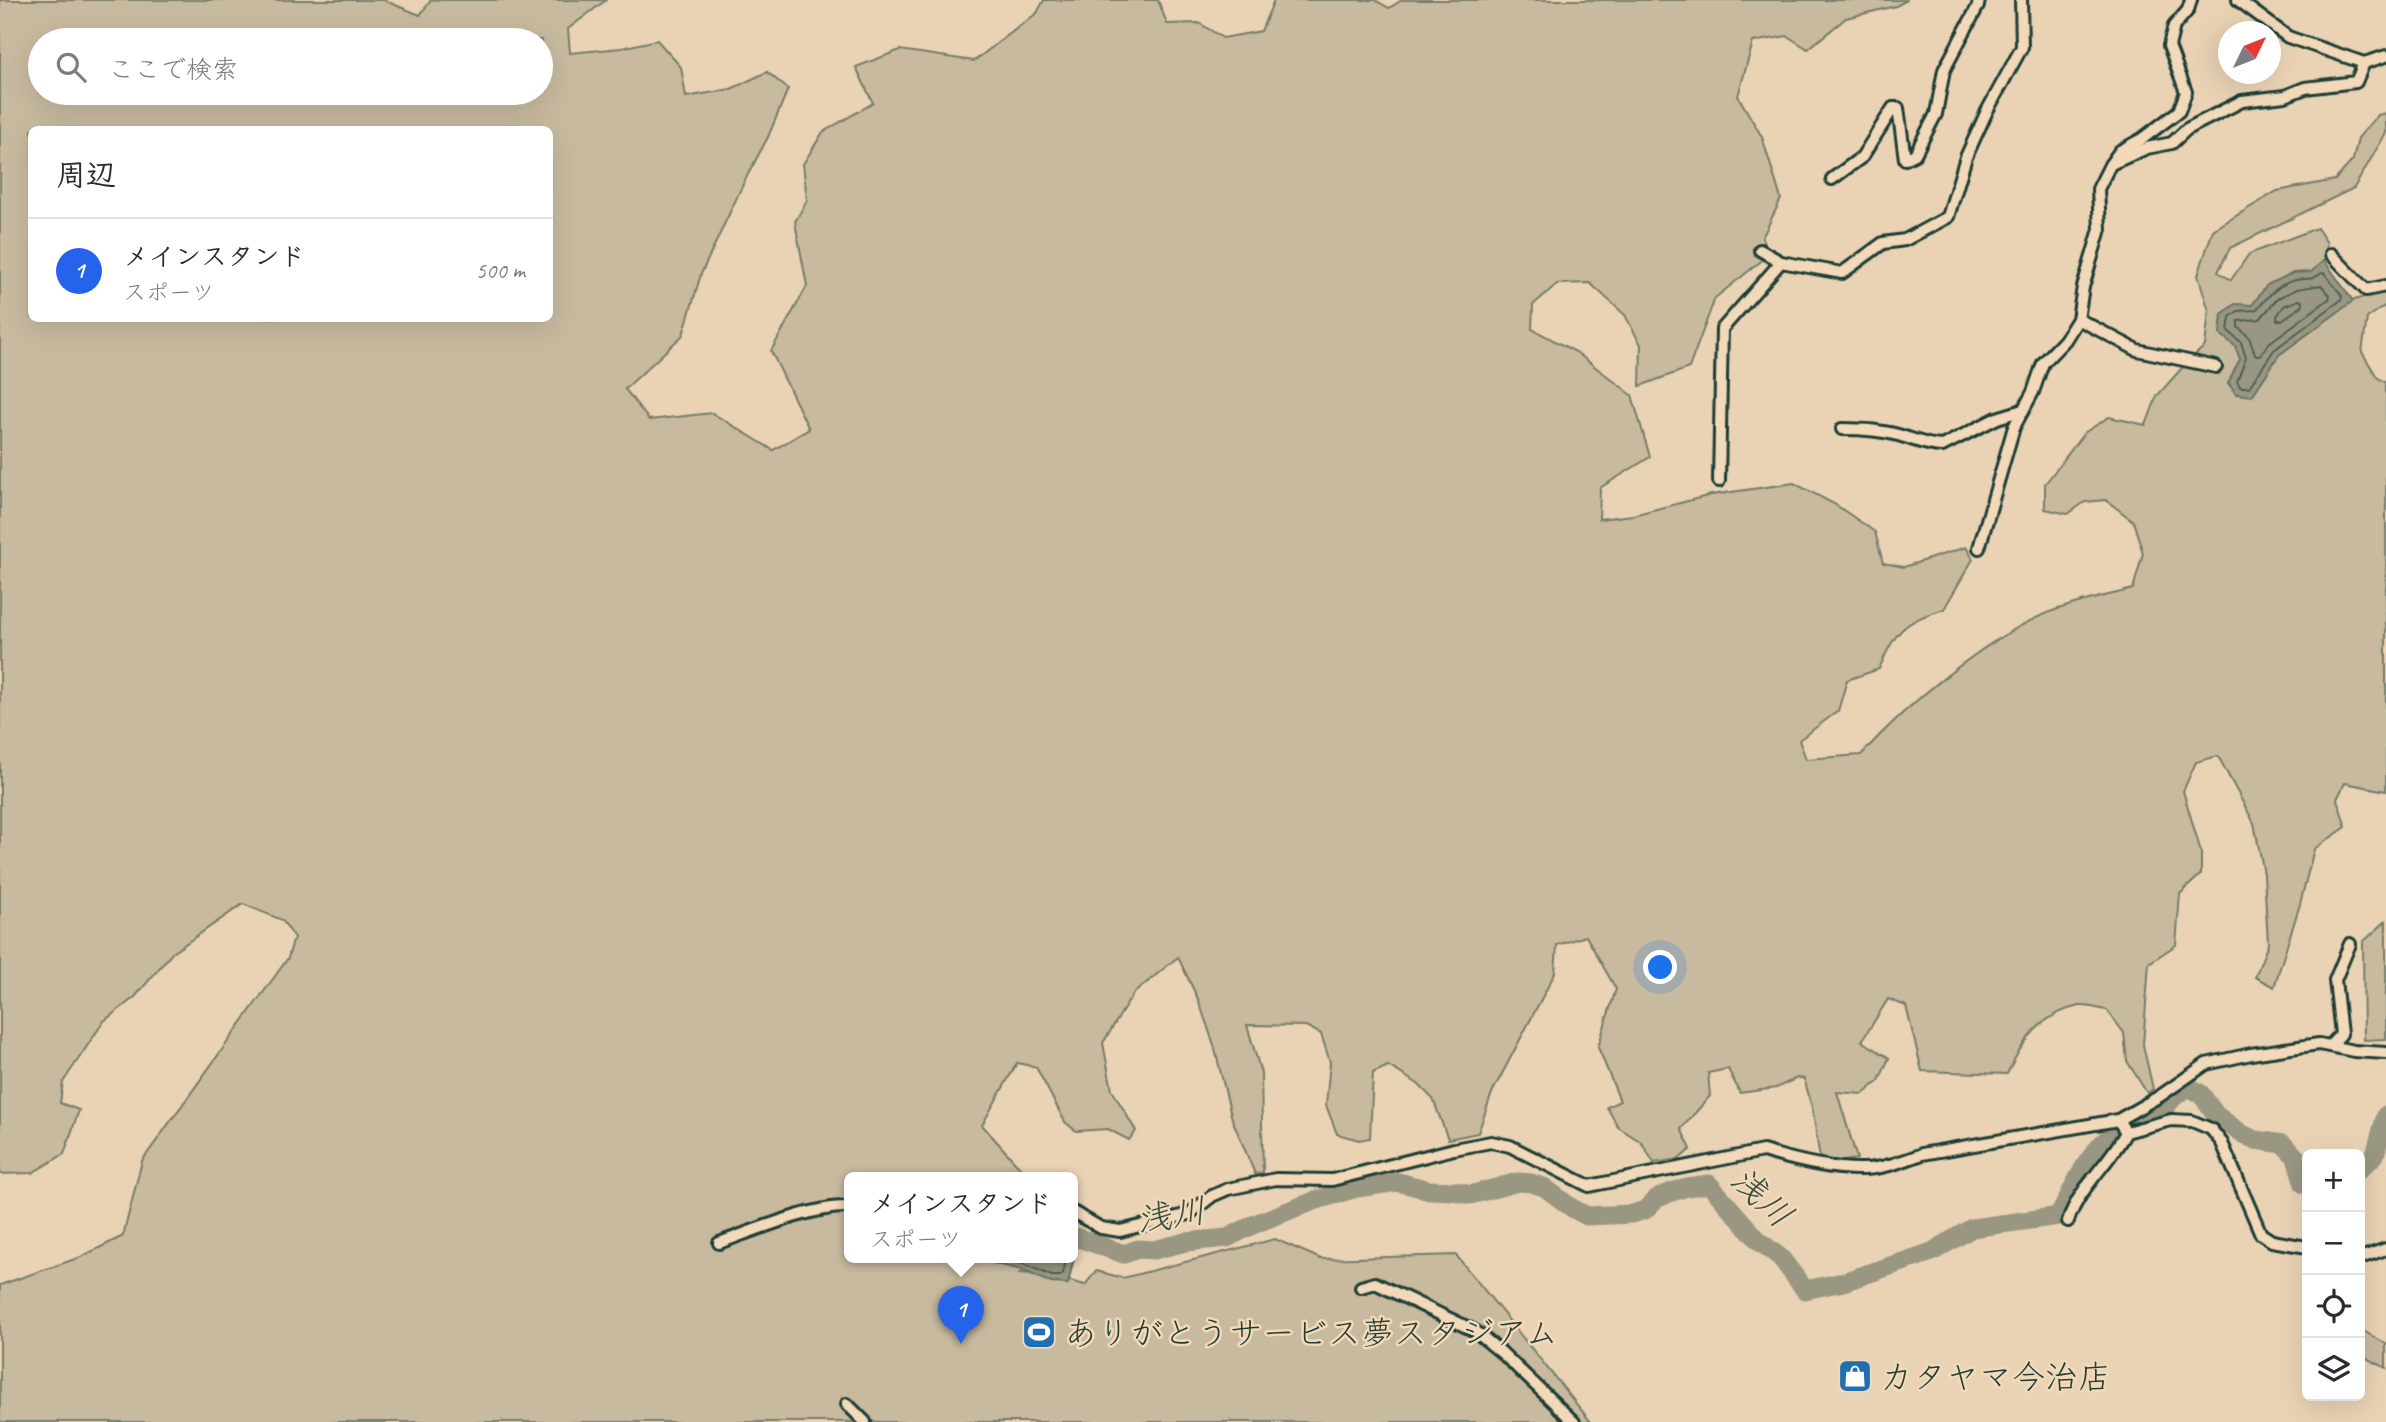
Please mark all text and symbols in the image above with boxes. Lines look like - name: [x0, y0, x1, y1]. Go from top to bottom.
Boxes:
- north arrow: [2218, 21, 2281, 84]
- search box: [28, 28, 553, 105]
- icon: search: [52, 48, 90, 86]
- text: ここで検索: [108, 53, 238, 86]
- text: 周辺: [56, 156, 116, 194]
- text: メインスタンド: [123, 240, 306, 273]
- text: 1: [74, 256, 84, 285]
- text: 500 m: [476, 256, 525, 285]
- text: スポーツ: [123, 278, 215, 307]
- your location: [1643, 950, 1677, 984]
- map controls: [2302, 1149, 2365, 1401]
- button: +: [2302, 1149, 2365, 1212]
- water label: 浅川: [1721, 1157, 1803, 1238]
- popup: [844, 1172, 1078, 1263]
- text: メインスタンド: [870, 1187, 1052, 1220]
- water label: 浅川: [1133, 1188, 1209, 1243]
- button: −: [2302, 1212, 2365, 1275]
- text: スポーツ: [870, 1225, 961, 1254]
- button: locate: [2302, 1275, 2365, 1338]
- pin: 1: [938, 1286, 984, 1344]
- place label: ありがとうサービス夢スタジアム: [1064, 1312, 1558, 1354]
- sports icon: ありがとうサービス夢スタジアム: [1020, 1313, 1058, 1351]
- button: layers: [2302, 1338, 2365, 1401]
- place label: カタヤマ今治店: [1880, 1356, 2111, 1398]
- shop icon: カタヤマ今治店: [1836, 1357, 1874, 1395]

